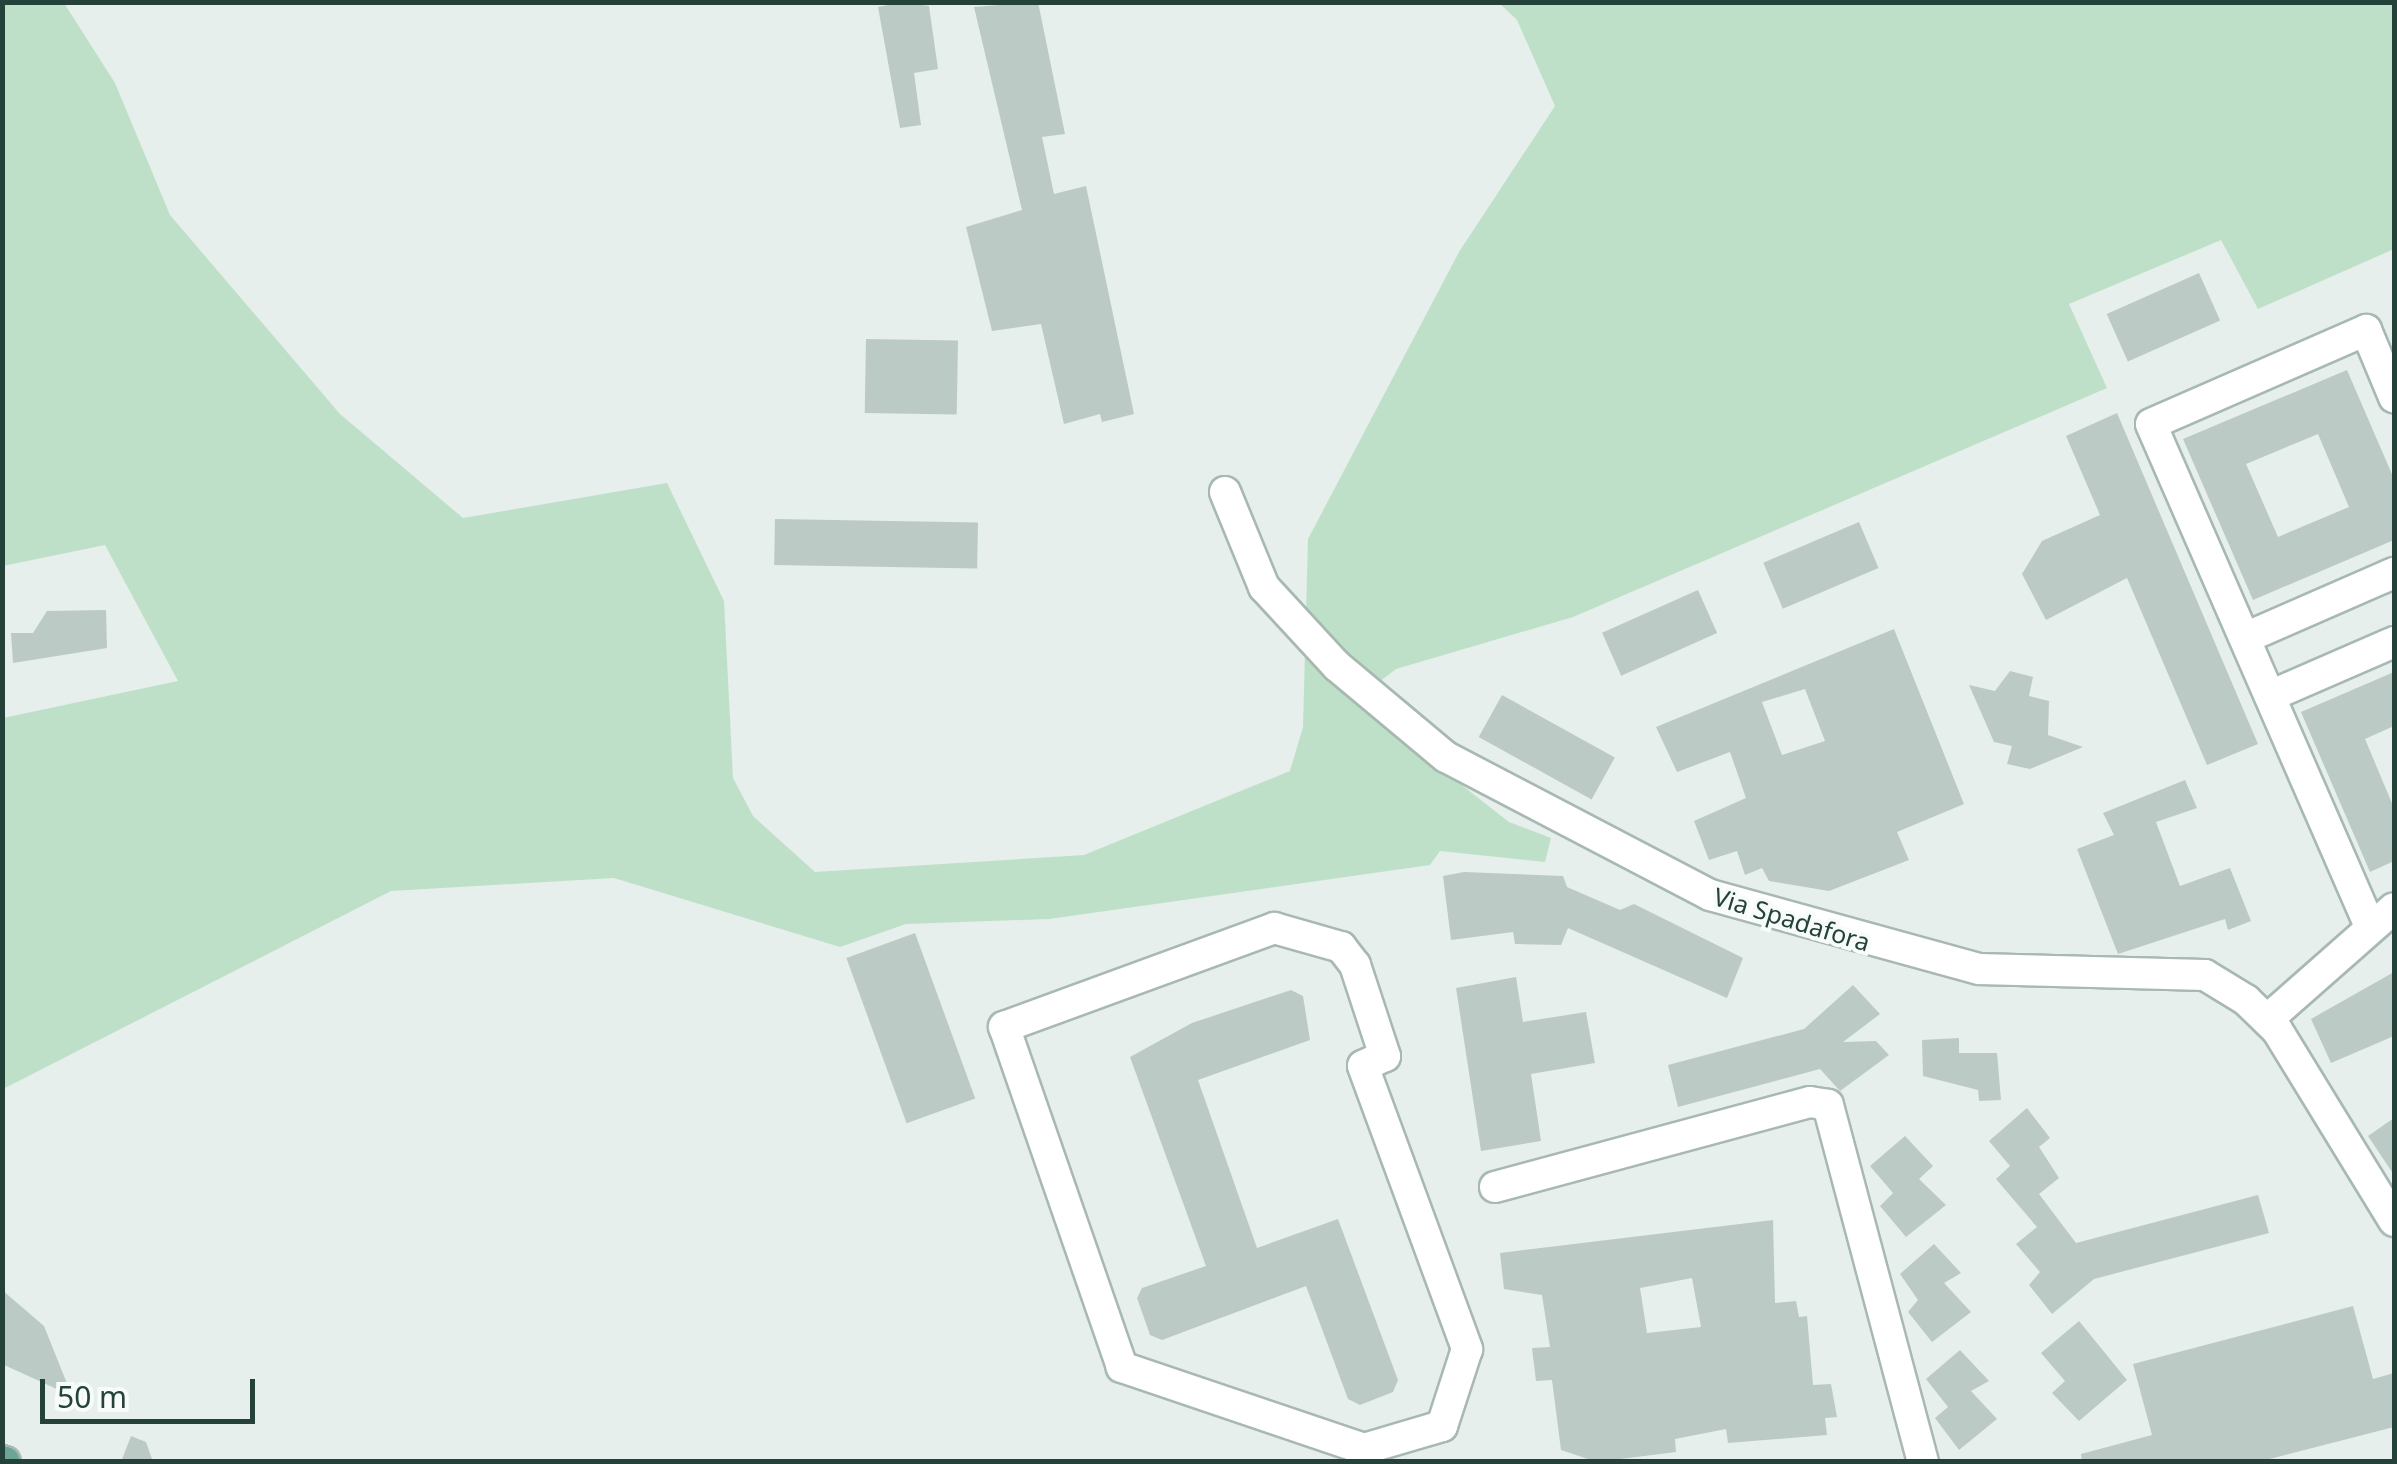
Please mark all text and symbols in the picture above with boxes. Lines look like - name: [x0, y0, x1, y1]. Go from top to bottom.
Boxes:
- street label: Via Spadafora: [1710, 881, 1874, 957]
- scale bar: [45, 1359, 260, 1421]
- text: 50 m: [57, 1376, 127, 1417]

